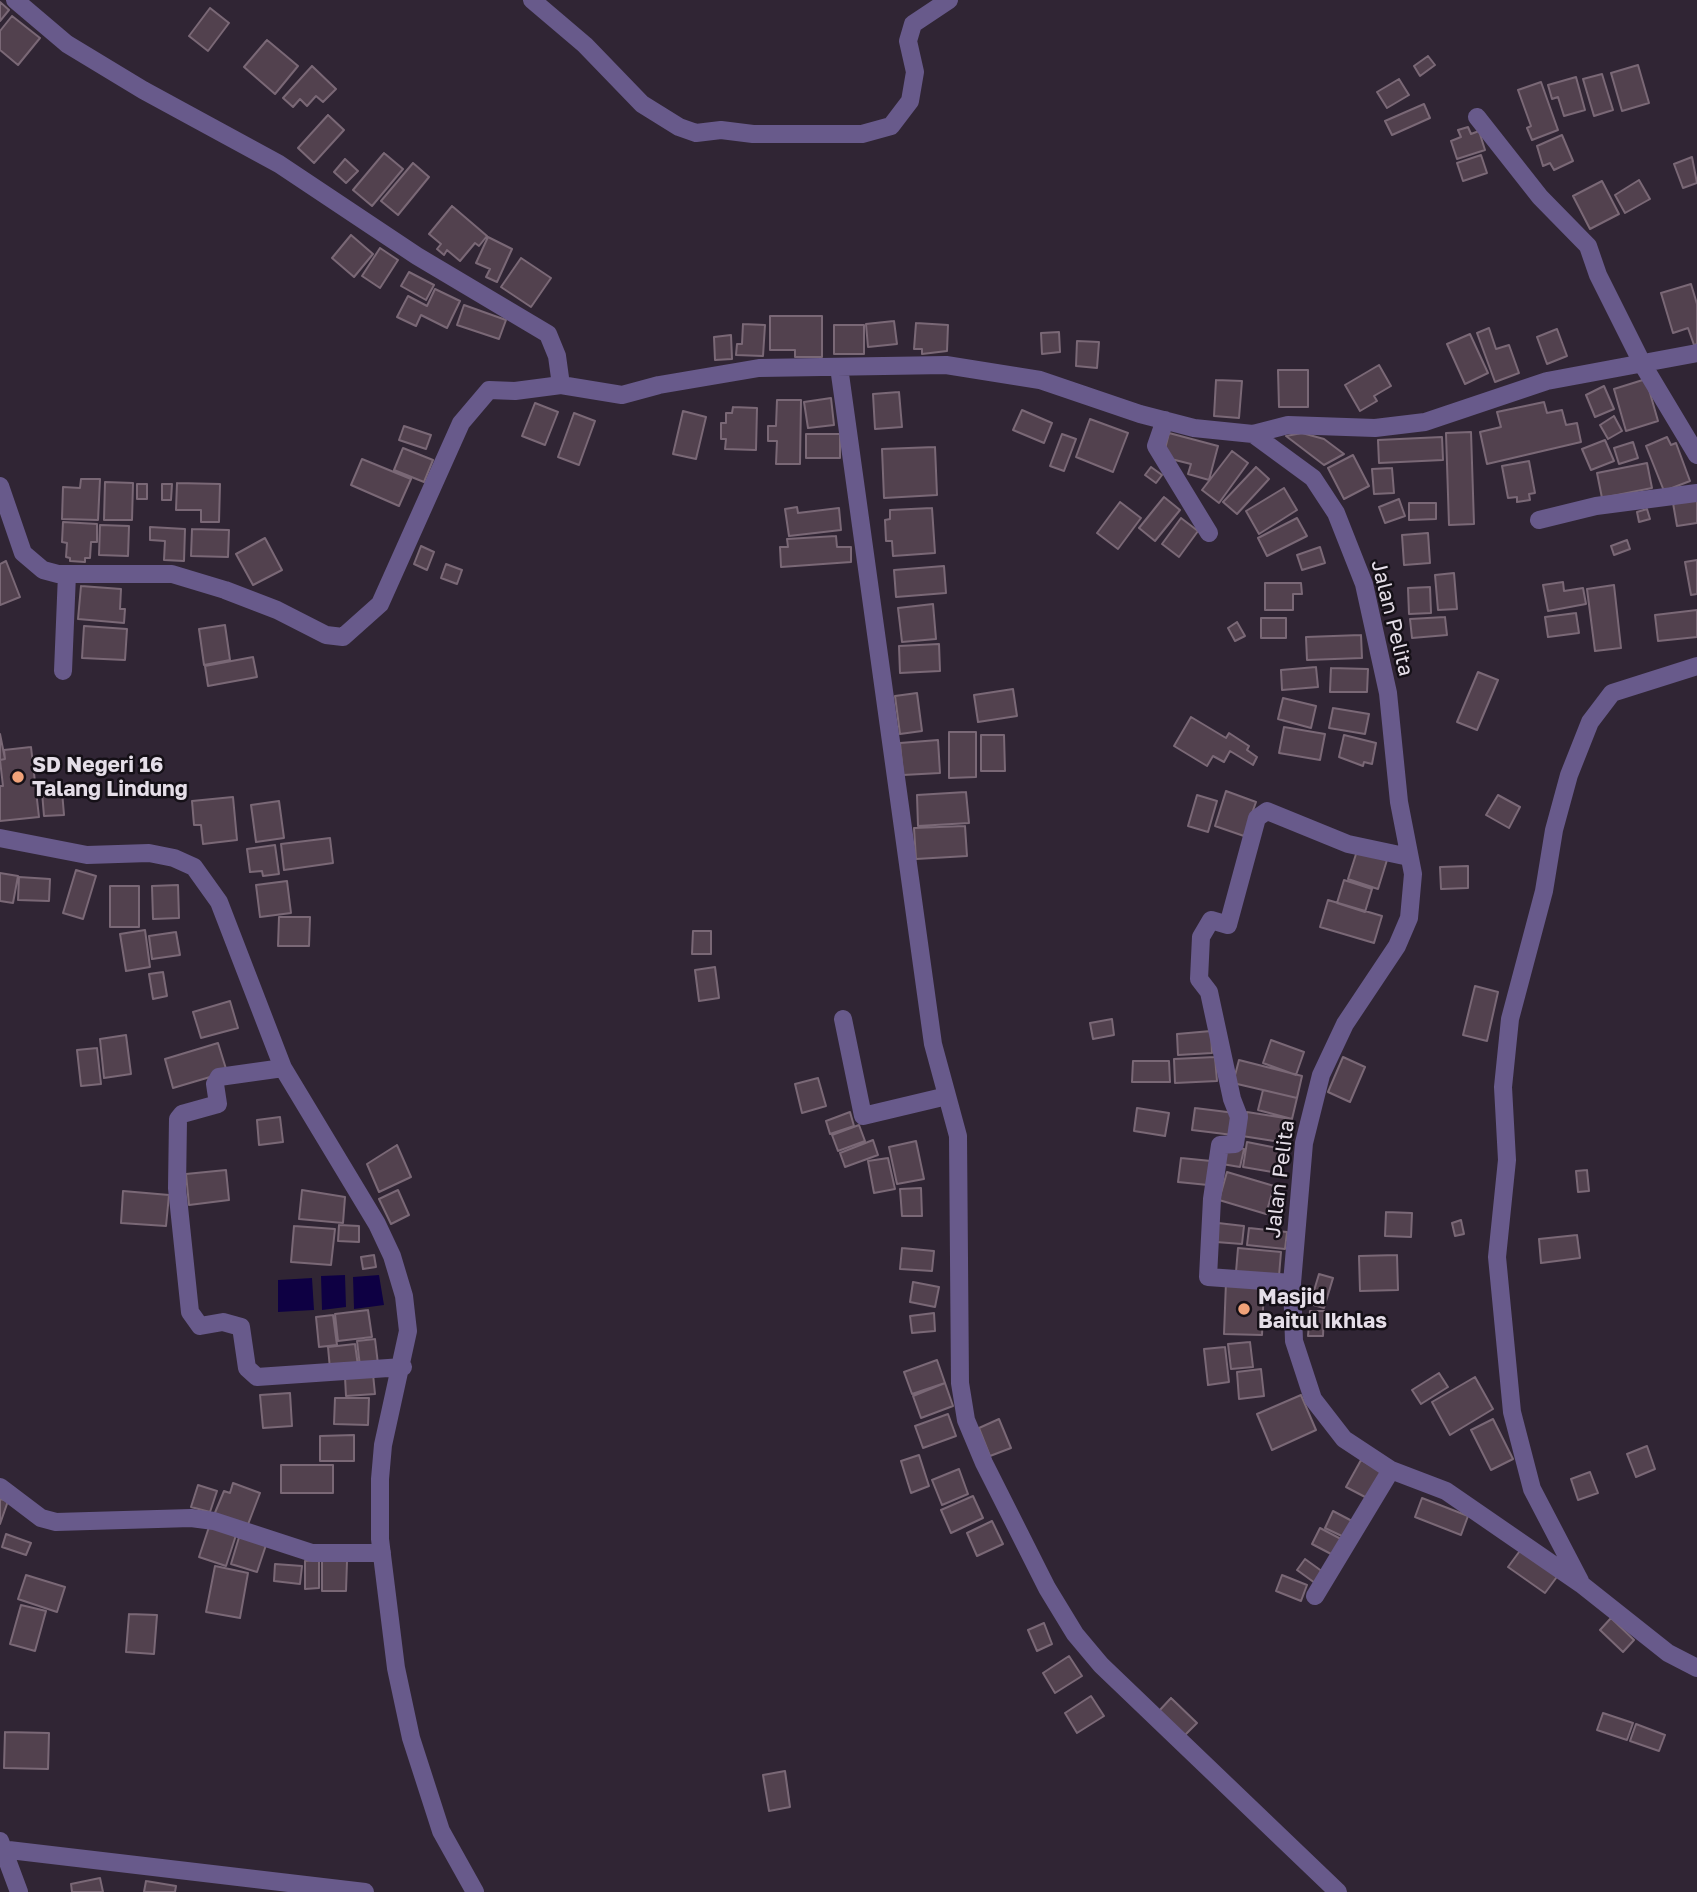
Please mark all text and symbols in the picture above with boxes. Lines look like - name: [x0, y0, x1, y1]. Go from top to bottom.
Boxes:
- street label: Jalan Pelita: [1365, 557, 1419, 679]
- place label: SD Negeri 16 Talang Lindung: [32, 752, 188, 802]
- marker: SD Negeri 16 Talang Lindung: [10, 769, 26, 785]
- street label: Jalan Pelita: [1260, 1119, 1300, 1239]
- place label: Masjid Baitul Ikhlas: [1258, 1284, 1387, 1334]
- marker: Masjid Baitul Ikhlas: [1236, 1301, 1252, 1317]

